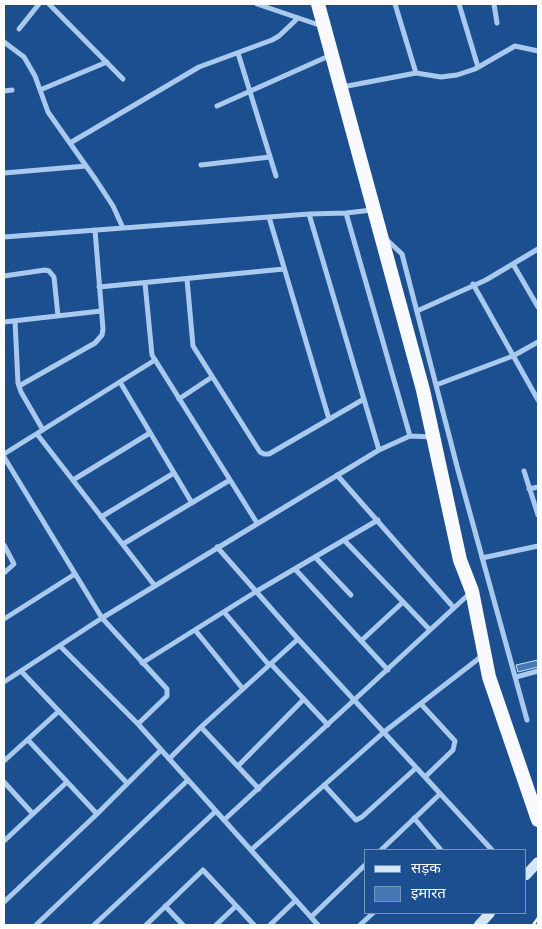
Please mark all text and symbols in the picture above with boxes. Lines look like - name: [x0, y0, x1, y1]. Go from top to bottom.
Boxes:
- legend: [364, 849, 527, 914]
- text: सड़क: [411, 859, 441, 876]
- text: इमारत: [411, 884, 446, 901]

